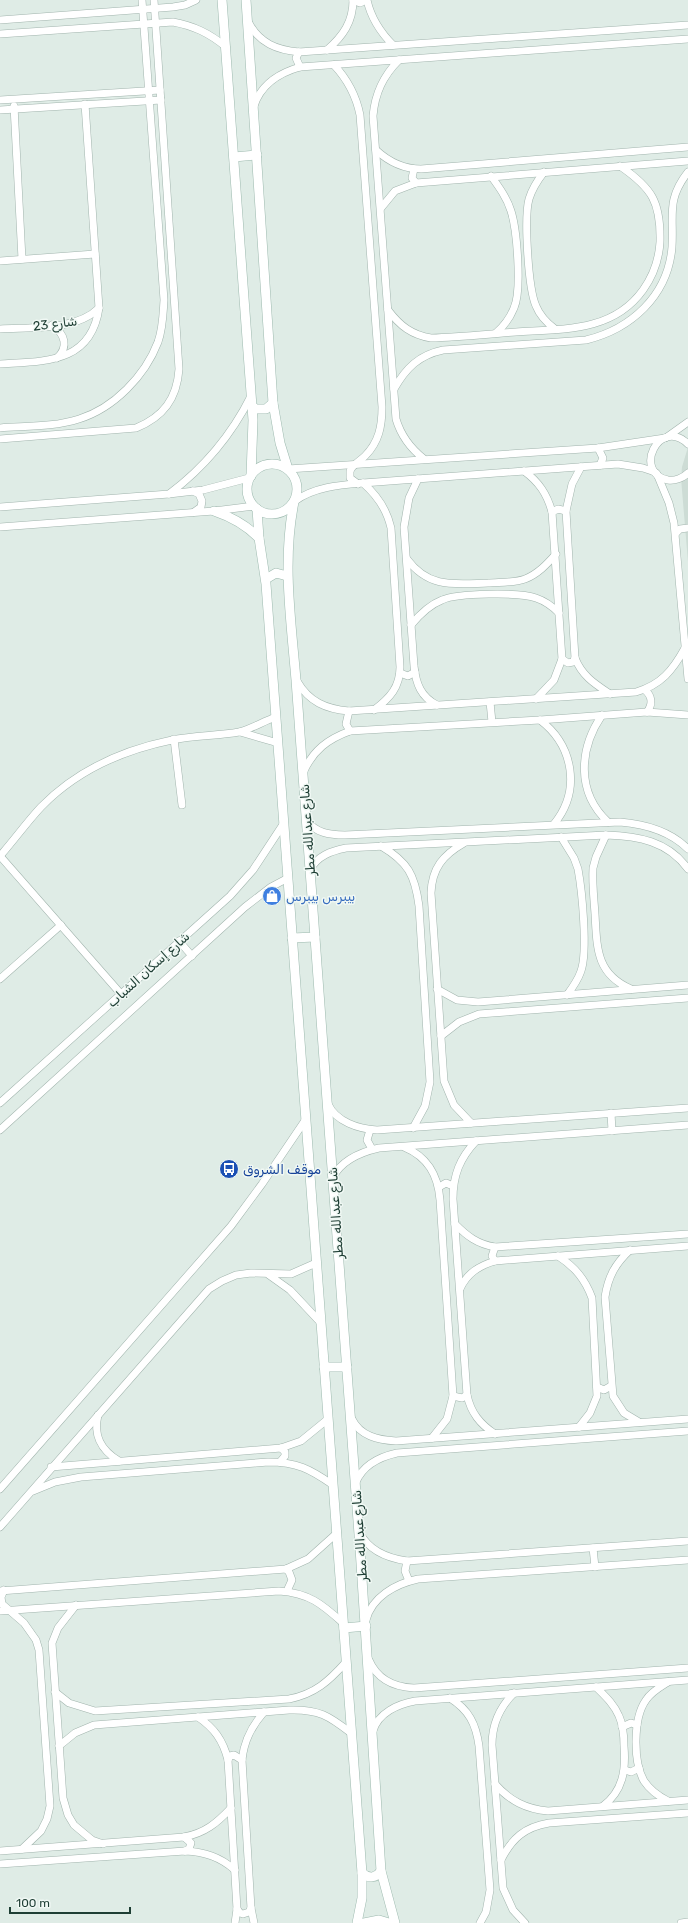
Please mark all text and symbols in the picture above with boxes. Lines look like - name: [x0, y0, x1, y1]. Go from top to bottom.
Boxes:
- street label: شارع 23: [32, 313, 78, 336]
- street label: شارع عبدالله مطر: [297, 784, 320, 877]
- shop icon: بيبرس بيبرس: [261, 885, 283, 907]
- place label: بيبرس بيبرس: [286, 889, 355, 905]
- street label: شارع إسكان الشباب: [104, 929, 194, 1012]
- bus stop icon: موقف الشروق: [218, 1158, 240, 1180]
- place label: موقف الشروق: [243, 1162, 321, 1178]
- street label: شارع عبدالله مطر: [325, 1167, 348, 1260]
- street label: شارع عبدالله مطر: [349, 1490, 372, 1583]
- scale bar: [10, 1889, 130, 1915]
- text: 100 m: [16, 1896, 50, 1910]

